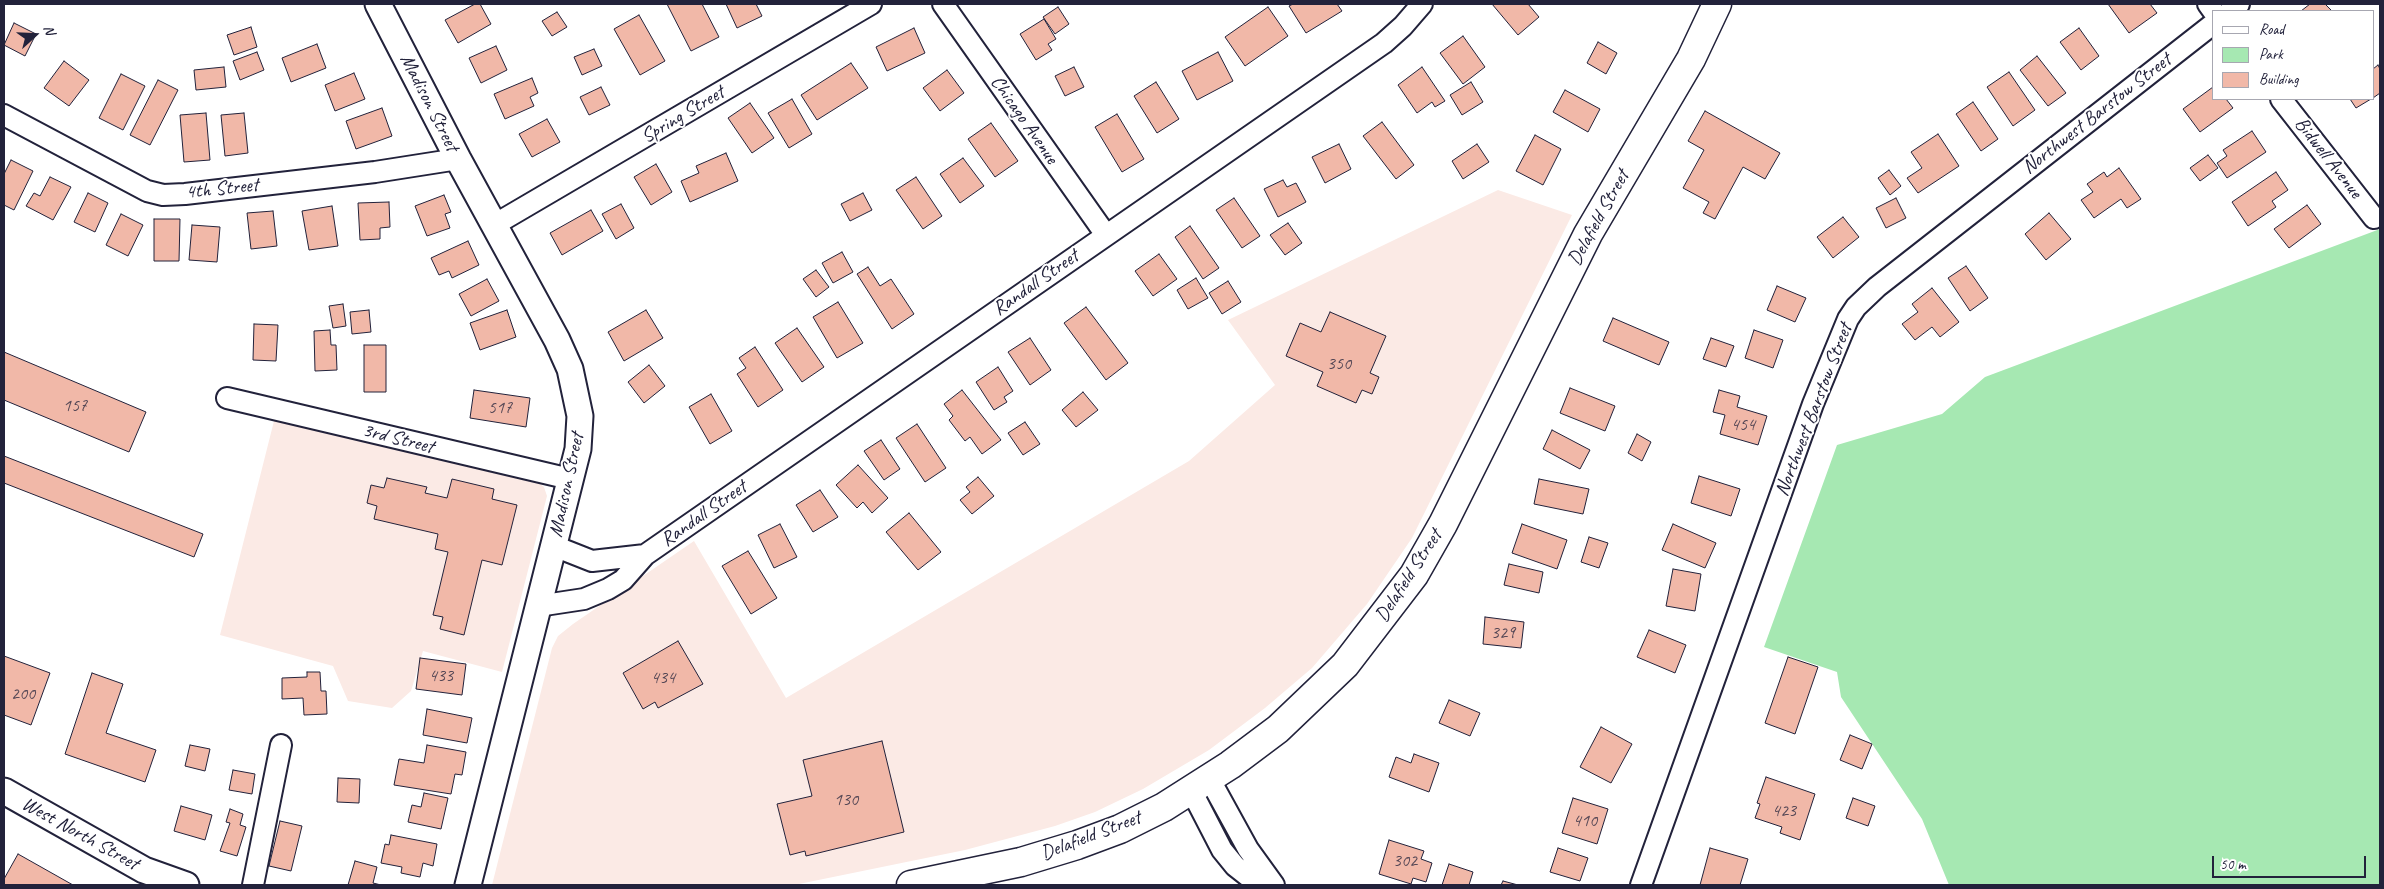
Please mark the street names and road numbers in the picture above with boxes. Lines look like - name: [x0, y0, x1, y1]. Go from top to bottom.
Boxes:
- street label: Northwest Barstow Street: [2018, 48, 2176, 180]
- street label: Madison Street: [394, 50, 464, 156]
- street label: Chicago Avenue: [985, 71, 1063, 169]
- street label: Spring Street: [637, 81, 729, 149]
- street label: Bidwell Avenue: [2289, 113, 2367, 203]
- street label: Delafield Street: [1563, 166, 1635, 270]
- street label: 4th Street: [184, 173, 260, 205]
- street label: Randall Street: [988, 245, 1084, 321]
- street label: Northwest Barstow Street: [1770, 320, 1858, 500]
- street label: 3rd Street: [360, 419, 436, 459]
- street label: Madison Street: [544, 431, 590, 539]
- street label: Randall Street: [656, 476, 752, 552]
- street label: Delafield Street: [1370, 525, 1448, 627]
- street label: West North Street: [17, 792, 143, 876]
- street label: Delafield Street: [1038, 806, 1144, 866]

